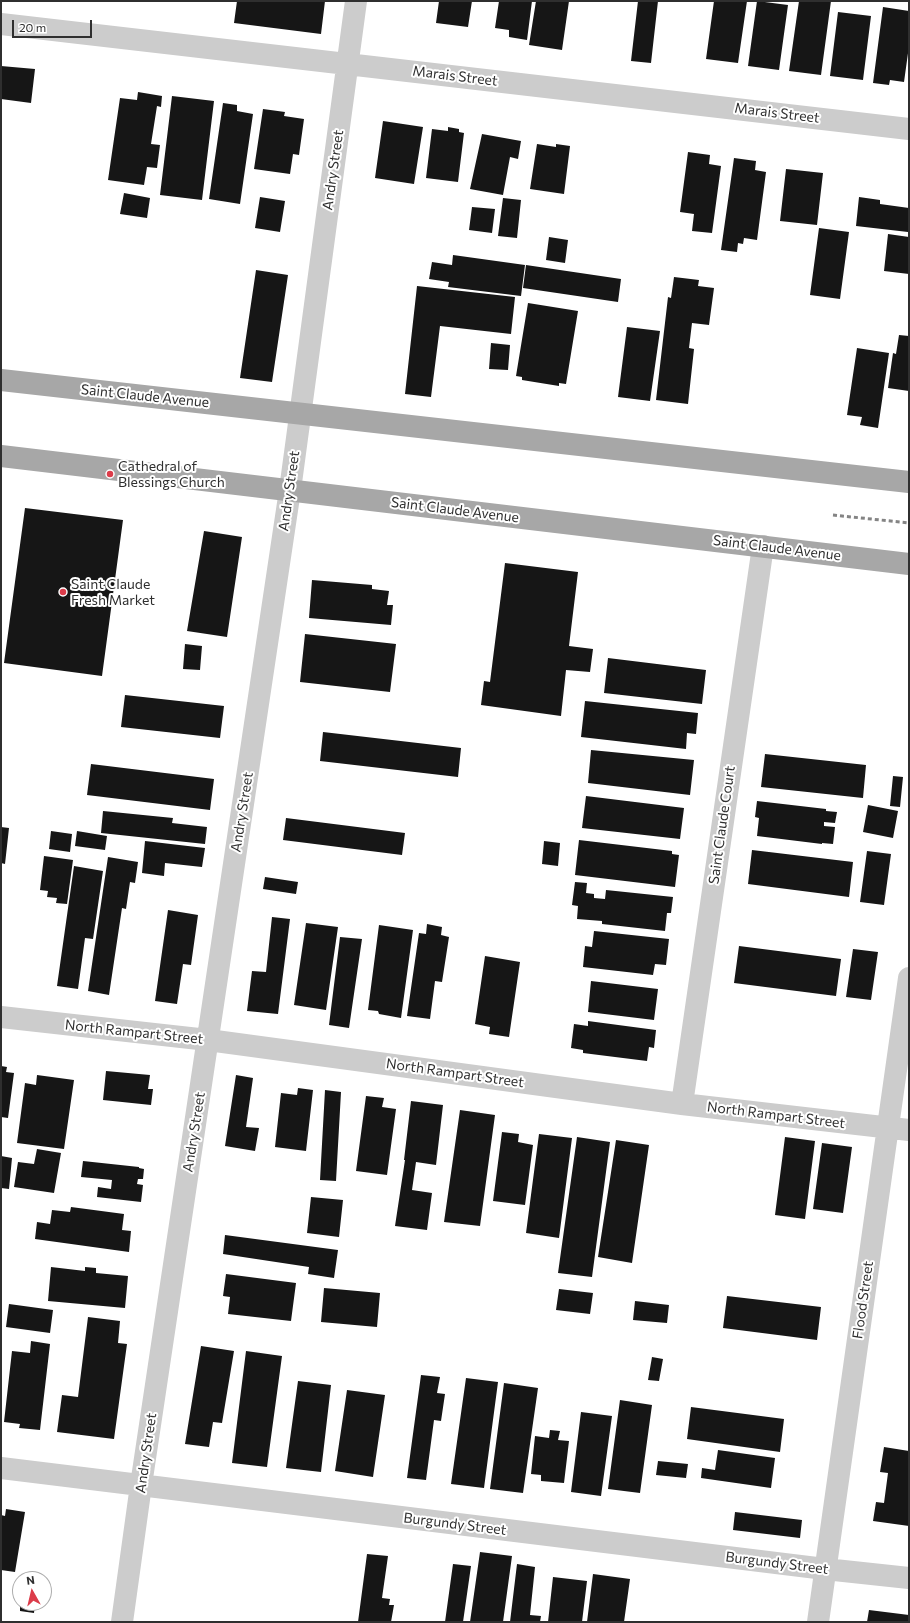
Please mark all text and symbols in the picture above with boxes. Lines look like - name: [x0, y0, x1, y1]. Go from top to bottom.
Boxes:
- scale bar: [14, 12, 94, 38]
- text: 20 m: [19, 20, 46, 34]
- street label: Marais Street: [412, 62, 498, 90]
- street label: Marais Street: [734, 99, 820, 127]
- street label: Andry Street: [319, 129, 347, 211]
- street label: Saint Claude Avenue: [80, 381, 210, 411]
- street label: Andry Street: [275, 450, 303, 532]
- place label: Cathedral of Blessings Church: [118, 458, 225, 490]
- marker: Cathedral of Blessings Church: [105, 469, 115, 479]
- street label: Saint Claude Avenue: [390, 494, 520, 526]
- street label: Saint Claude Avenue: [712, 532, 842, 564]
- place label: Saint Claude Fresh Market: [71, 576, 155, 608]
- marker: Saint Claude Fresh Market: [58, 587, 68, 597]
- street label: Saint Claude Court: [705, 765, 739, 885]
- street label: Andry Street: [227, 771, 257, 853]
- street label: North Rampart Street: [64, 1016, 204, 1048]
- street label: North Rampart Street: [385, 1055, 525, 1091]
- street label: Andry Street: [179, 1091, 209, 1173]
- street label: North Rampart Street: [706, 1098, 846, 1132]
- street label: Flood Street: [849, 1260, 877, 1340]
- street label: Andry Street: [132, 1412, 160, 1494]
- street label: Burgundy Street: [403, 1509, 507, 1539]
- street label: Burgundy Street: [725, 1548, 829, 1578]
- north arrow: [12, 1571, 52, 1611]
- text: N: [25, 1573, 35, 1587]

